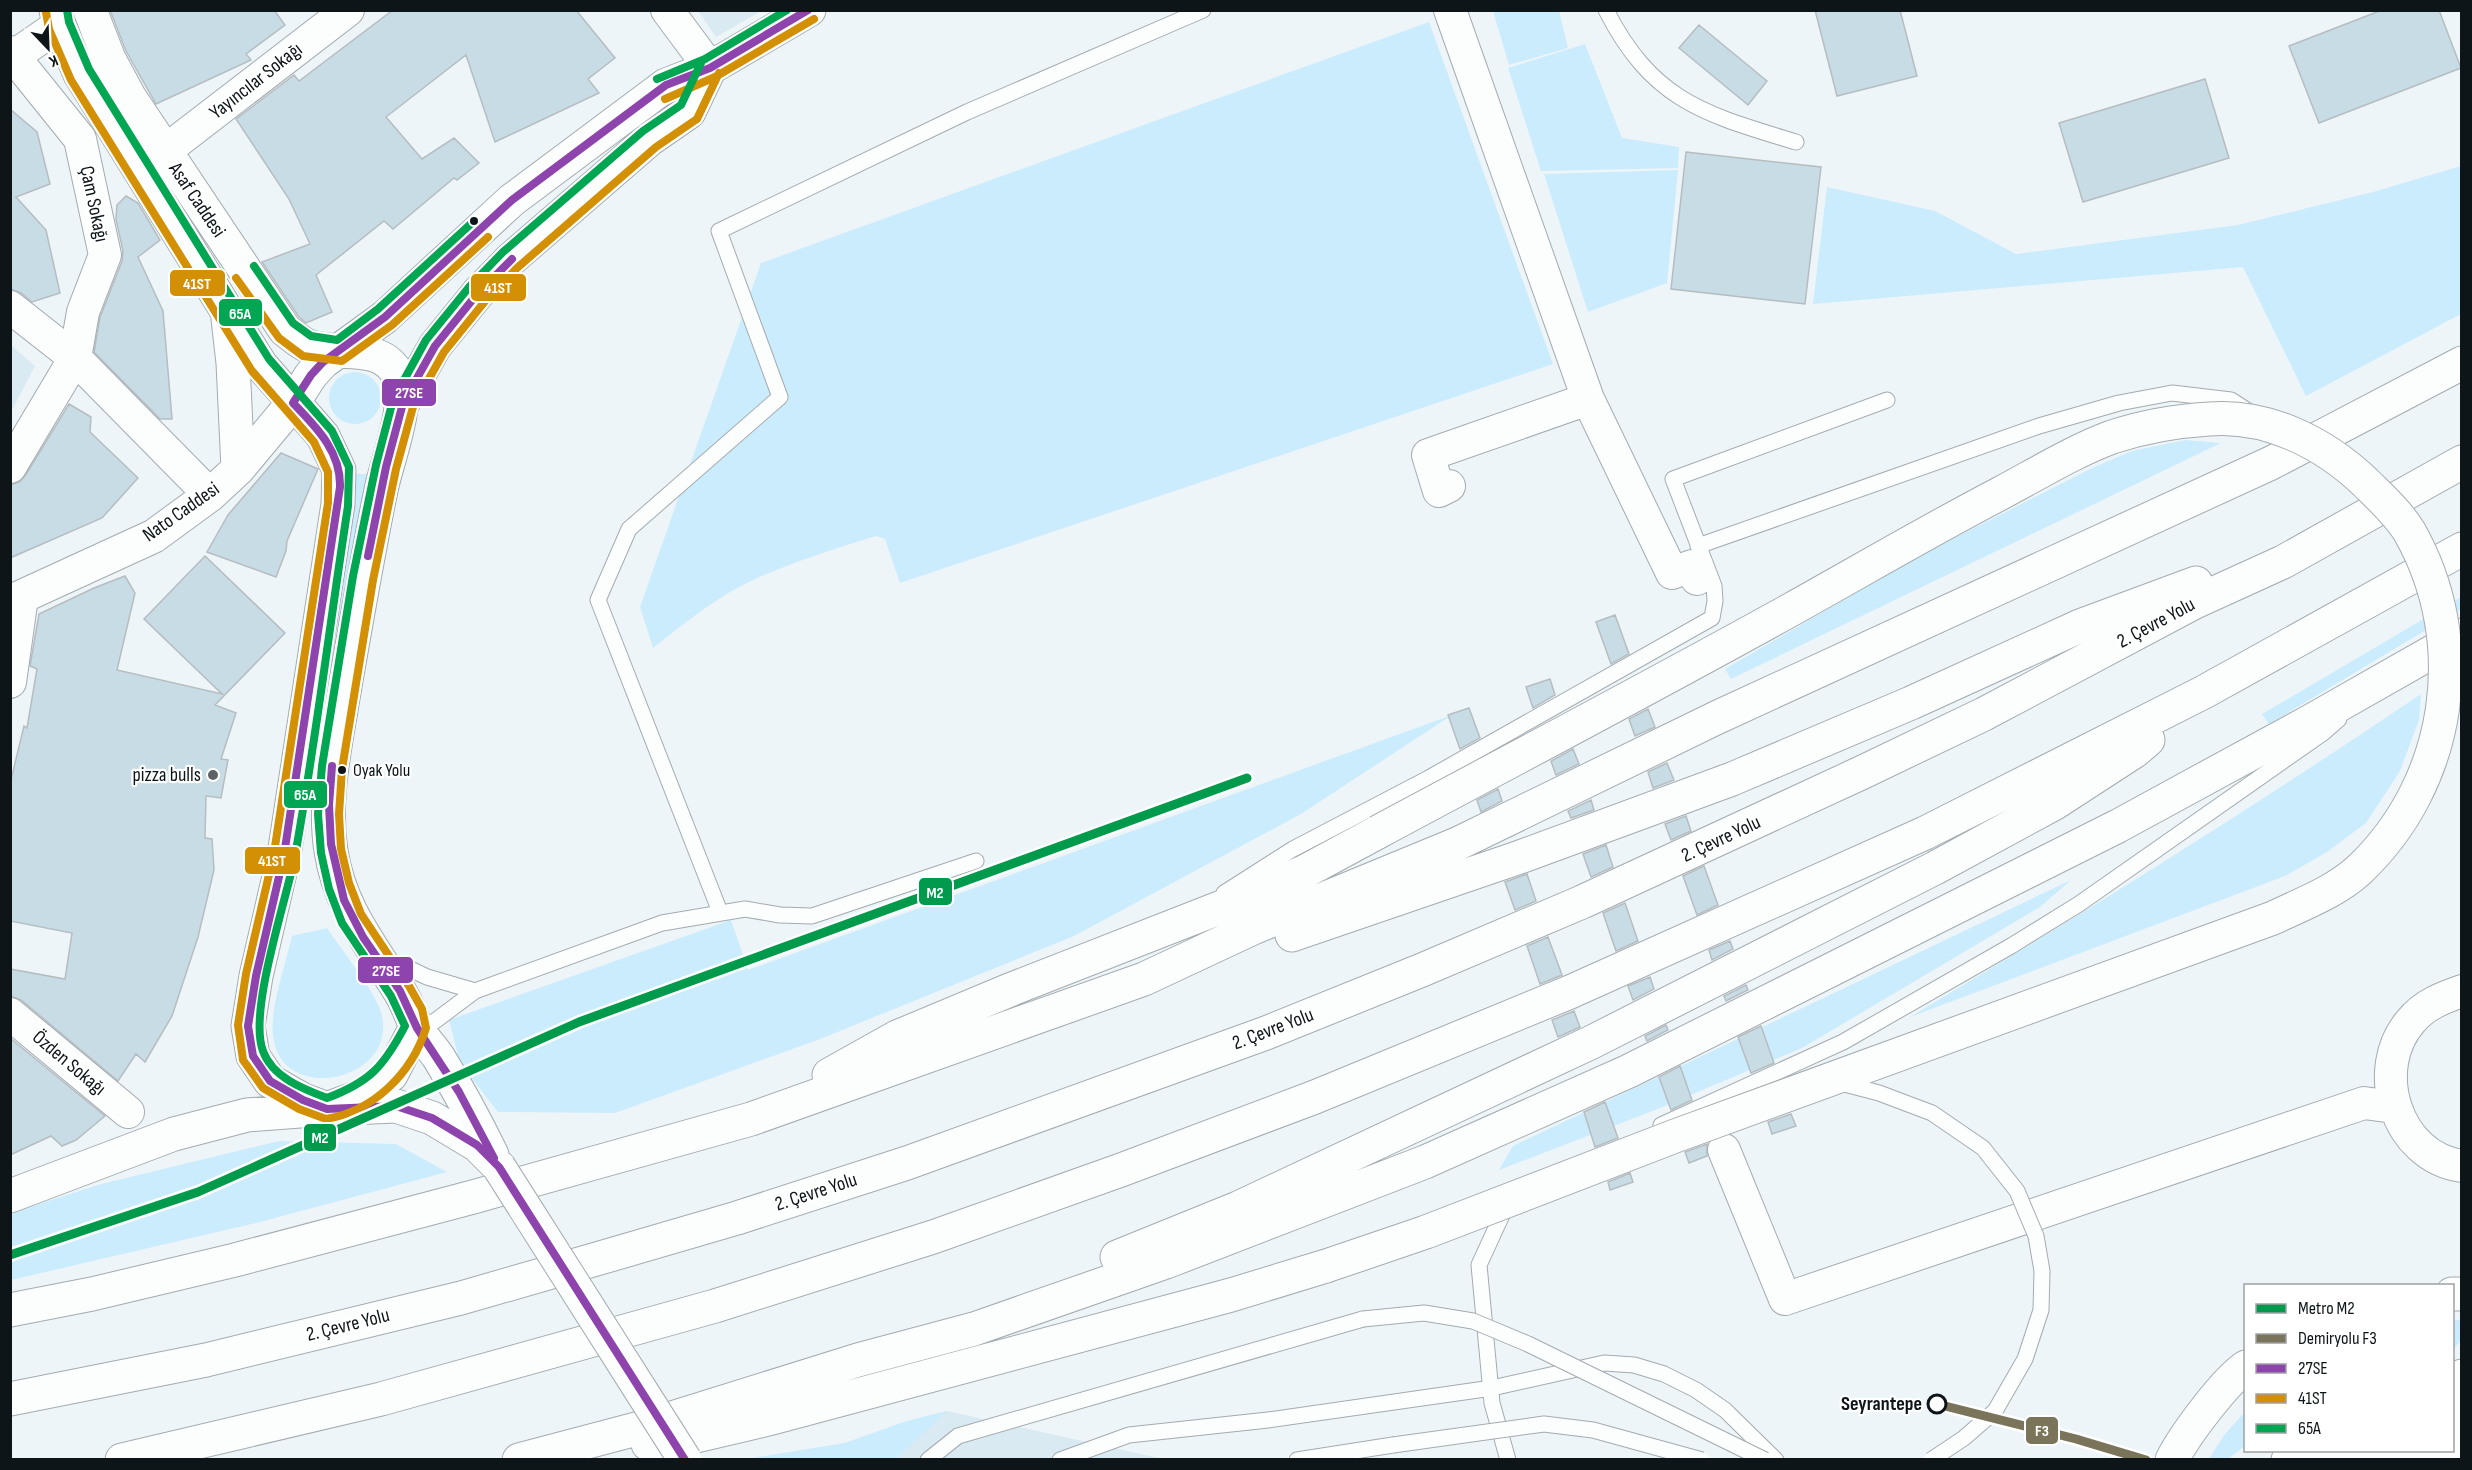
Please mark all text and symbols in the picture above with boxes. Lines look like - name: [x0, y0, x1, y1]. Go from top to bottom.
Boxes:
- north arrow: [18, 18, 78, 78]
- street label: Yayıncılar Sokağı: [205, 37, 307, 125]
- text: K: [46, 50, 61, 71]
- street label: Asaf Caddesi: [163, 157, 231, 242]
- street label: Çam Sokağı: [74, 164, 114, 244]
- unlabelled marker: [468, 215, 480, 227]
- line badge: 41ST: [169, 269, 226, 297]
- line badge: 41ST: [470, 273, 527, 302]
- text: 41ST: [183, 275, 211, 294]
- text: 41ST: [484, 279, 512, 298]
- line badge: 65A: [218, 298, 263, 327]
- text: 65A: [229, 305, 251, 324]
- line badge: 27SE: [381, 378, 437, 407]
- text: 27SE: [395, 384, 423, 403]
- street label: Nato Caddesi: [138, 477, 224, 547]
- street label: 2. Çevre Yolu: [2113, 593, 2199, 653]
- place label: Oyak Yolu: [353, 760, 410, 781]
- place label: pizza bulls: [132, 763, 201, 787]
- marker: Oyak Yolu: [336, 764, 348, 776]
- marker: pizza bulls: [206, 768, 220, 782]
- line badge: 65A: [283, 780, 328, 809]
- text: 65A: [294, 786, 316, 805]
- street label: 2. Çevre Yolu: [1678, 810, 1764, 868]
- line badge: 41ST: [244, 846, 301, 875]
- text: 41ST: [258, 852, 286, 871]
- line badge: M2: [918, 877, 953, 906]
- text: M2: [926, 884, 944, 903]
- line badge: 27SE: [357, 956, 414, 984]
- text: 27SE: [372, 962, 400, 981]
- street label: 2. Çevre Yolu: [1229, 1003, 1317, 1055]
- street label: Özden Sokağı: [27, 1025, 111, 1101]
- line badge: M2: [303, 1123, 337, 1152]
- text: M2: [311, 1129, 329, 1148]
- street label: 2. Çevre Yolu: [772, 1167, 860, 1217]
- legend: [2244, 1284, 2454, 1452]
- text: Metro M2: [2298, 1298, 2355, 1319]
- street label: 2. Çevre Yolu: [304, 1303, 392, 1347]
- text: Demiryolu F3: [2298, 1328, 2377, 1349]
- text: 27SE: [2298, 1358, 2328, 1379]
- text: 41ST: [2298, 1388, 2327, 1409]
- place label: Seyrantepe: [1841, 1392, 1922, 1416]
- marker: Seyrantepe: [1927, 1394, 1947, 1414]
- line badge: F3: [2025, 1416, 2059, 1445]
- text: 65A: [2298, 1418, 2321, 1439]
- text: F3: [2035, 1422, 2049, 1441]

